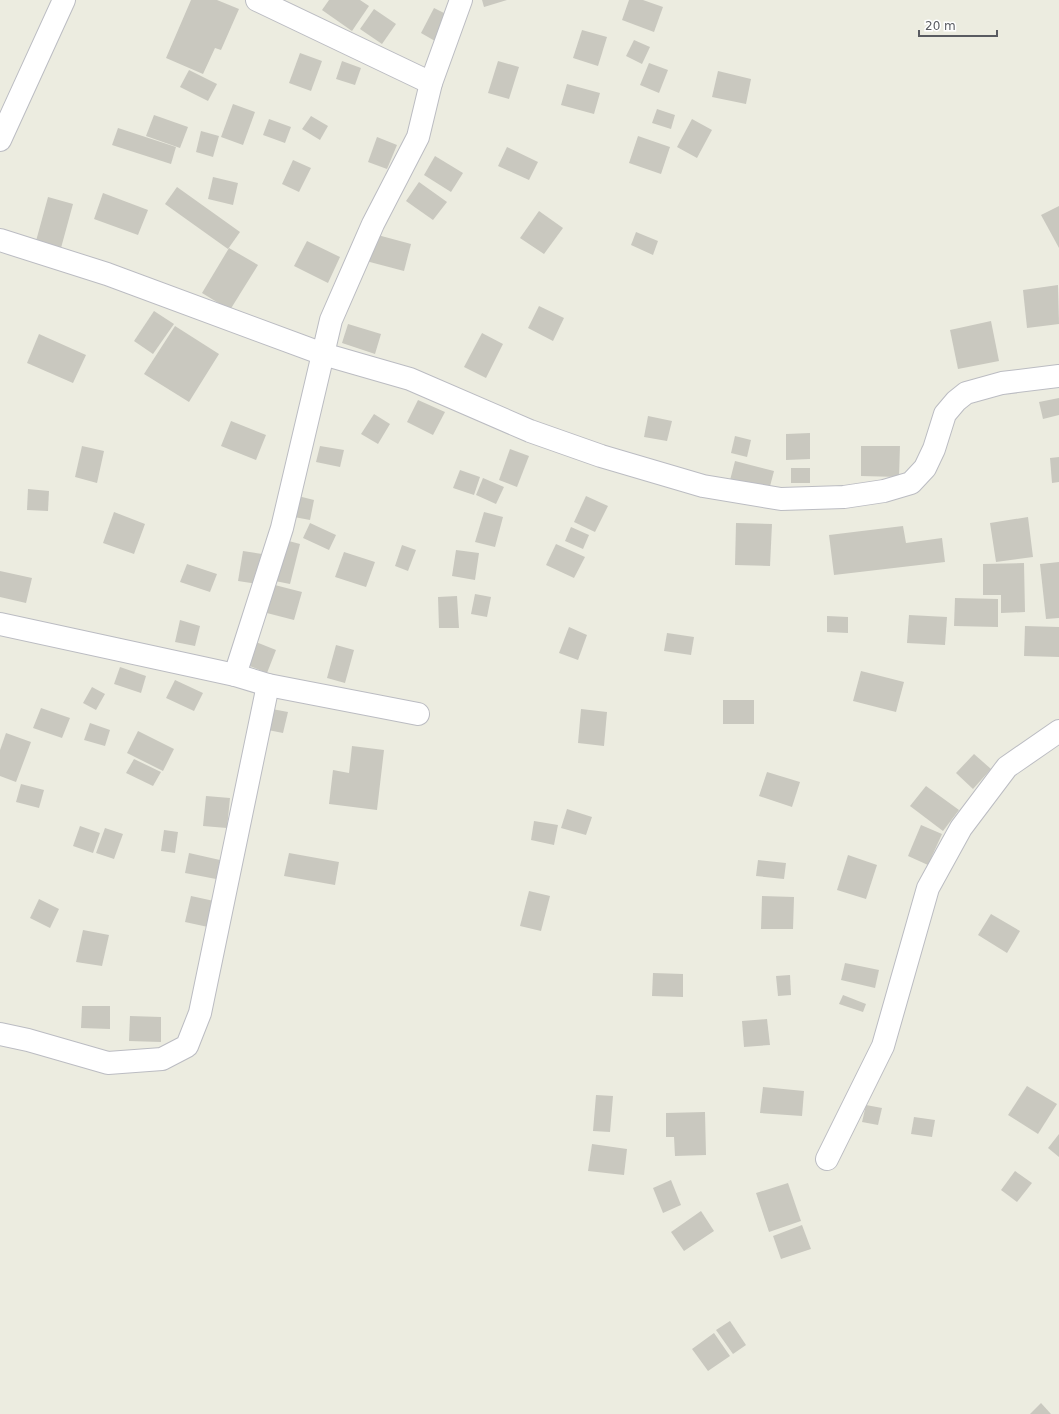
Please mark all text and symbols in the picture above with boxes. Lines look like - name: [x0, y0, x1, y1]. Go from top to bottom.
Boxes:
- scale bar: [919, 12, 997, 38]
- text: 20 m: [925, 19, 956, 33]

